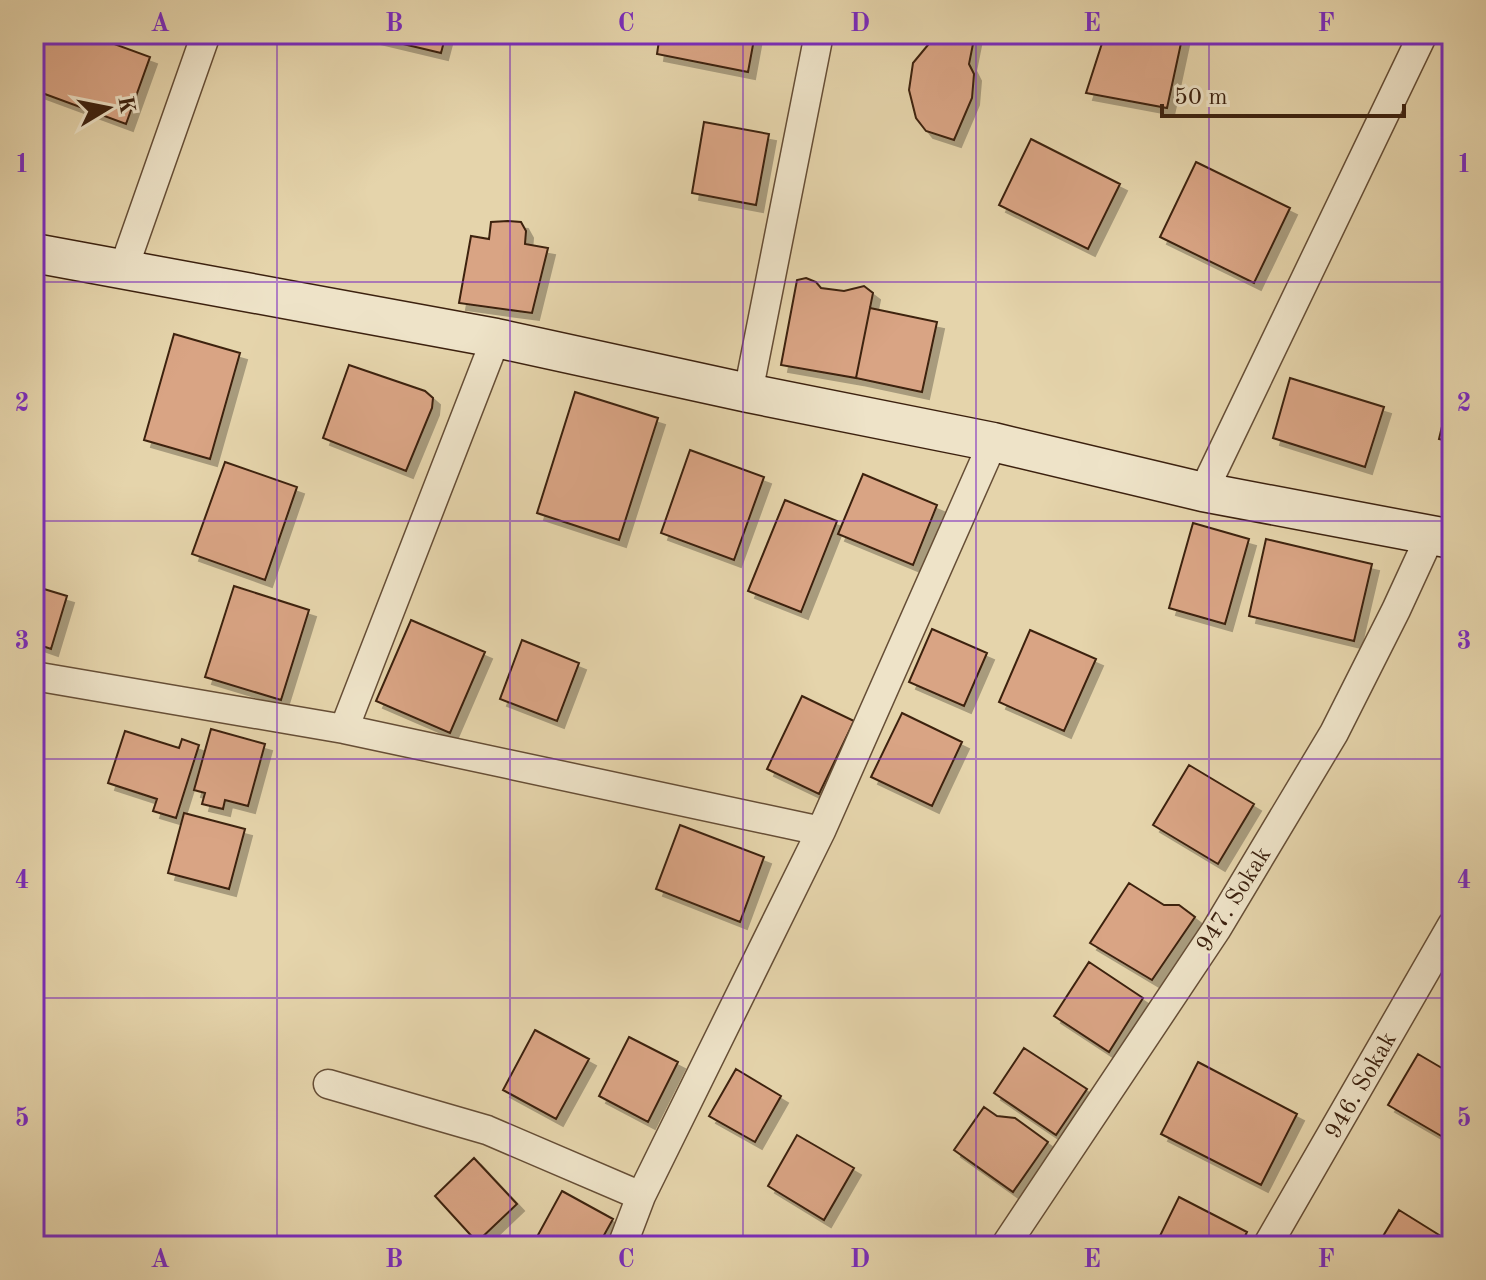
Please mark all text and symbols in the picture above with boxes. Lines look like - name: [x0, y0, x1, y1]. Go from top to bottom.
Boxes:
- text: A: [150, 11, 170, 37]
- text: B: [385, 11, 403, 37]
- text: C: [617, 11, 635, 37]
- text: D: [850, 11, 870, 37]
- text: E: [1083, 11, 1101, 37]
- text: F: [1317, 11, 1335, 37]
- north arrow: [68, 68, 148, 148]
- scale bar: [1162, 68, 1404, 118]
- text: 50 m: [1174, 86, 1228, 110]
- text: K: [113, 95, 138, 115]
- text: 1: [14, 152, 30, 178]
- text: 1: [1456, 152, 1472, 178]
- text: 2: [14, 391, 30, 417]
- text: 2: [1456, 391, 1472, 417]
- text: 3: [14, 629, 30, 655]
- text: 3: [1456, 629, 1472, 655]
- street label: 947. Sokak: [1193, 843, 1276, 957]
- text: 4: [14, 868, 30, 894]
- text: 4: [1456, 868, 1472, 894]
- street label: 946. Sokak: [1322, 1029, 1402, 1143]
- text: 5: [14, 1106, 30, 1132]
- text: 5: [1456, 1106, 1472, 1132]
- text: A: [150, 1247, 170, 1273]
- text: B: [385, 1247, 403, 1273]
- text: C: [617, 1247, 635, 1273]
- text: D: [850, 1247, 870, 1273]
- text: E: [1083, 1247, 1101, 1273]
- text: F: [1317, 1247, 1335, 1273]

